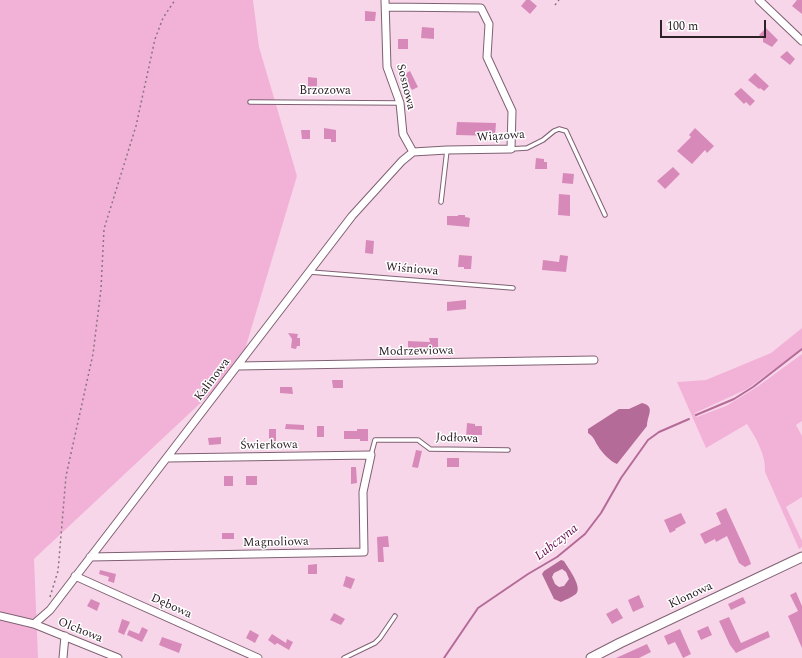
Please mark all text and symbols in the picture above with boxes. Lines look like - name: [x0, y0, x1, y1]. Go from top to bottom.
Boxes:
- scale bar: [662, 12, 768, 38]
- text: 100 m: [667, 17, 698, 36]
- street label: Sosnowa: [392, 63, 418, 111]
- street label: Brzozowa: [299, 85, 351, 99]
- street label: Wiązowa: [476, 128, 526, 146]
- street label: Wiśniowa: [385, 261, 439, 279]
- street label: Modrzewiowa: [378, 344, 454, 360]
- street label: Kalinowa: [192, 356, 234, 404]
- street label: Jodłowa: [435, 431, 479, 447]
- street label: Świerkowa: [240, 438, 298, 454]
- water label: Lubczyna: [532, 521, 582, 565]
- street label: Magnoliowa: [243, 535, 309, 551]
- street label: Klonowa: [667, 580, 715, 612]
- street label: Dębowa: [148, 592, 194, 622]
- street label: Olchowa: [55, 615, 105, 647]

